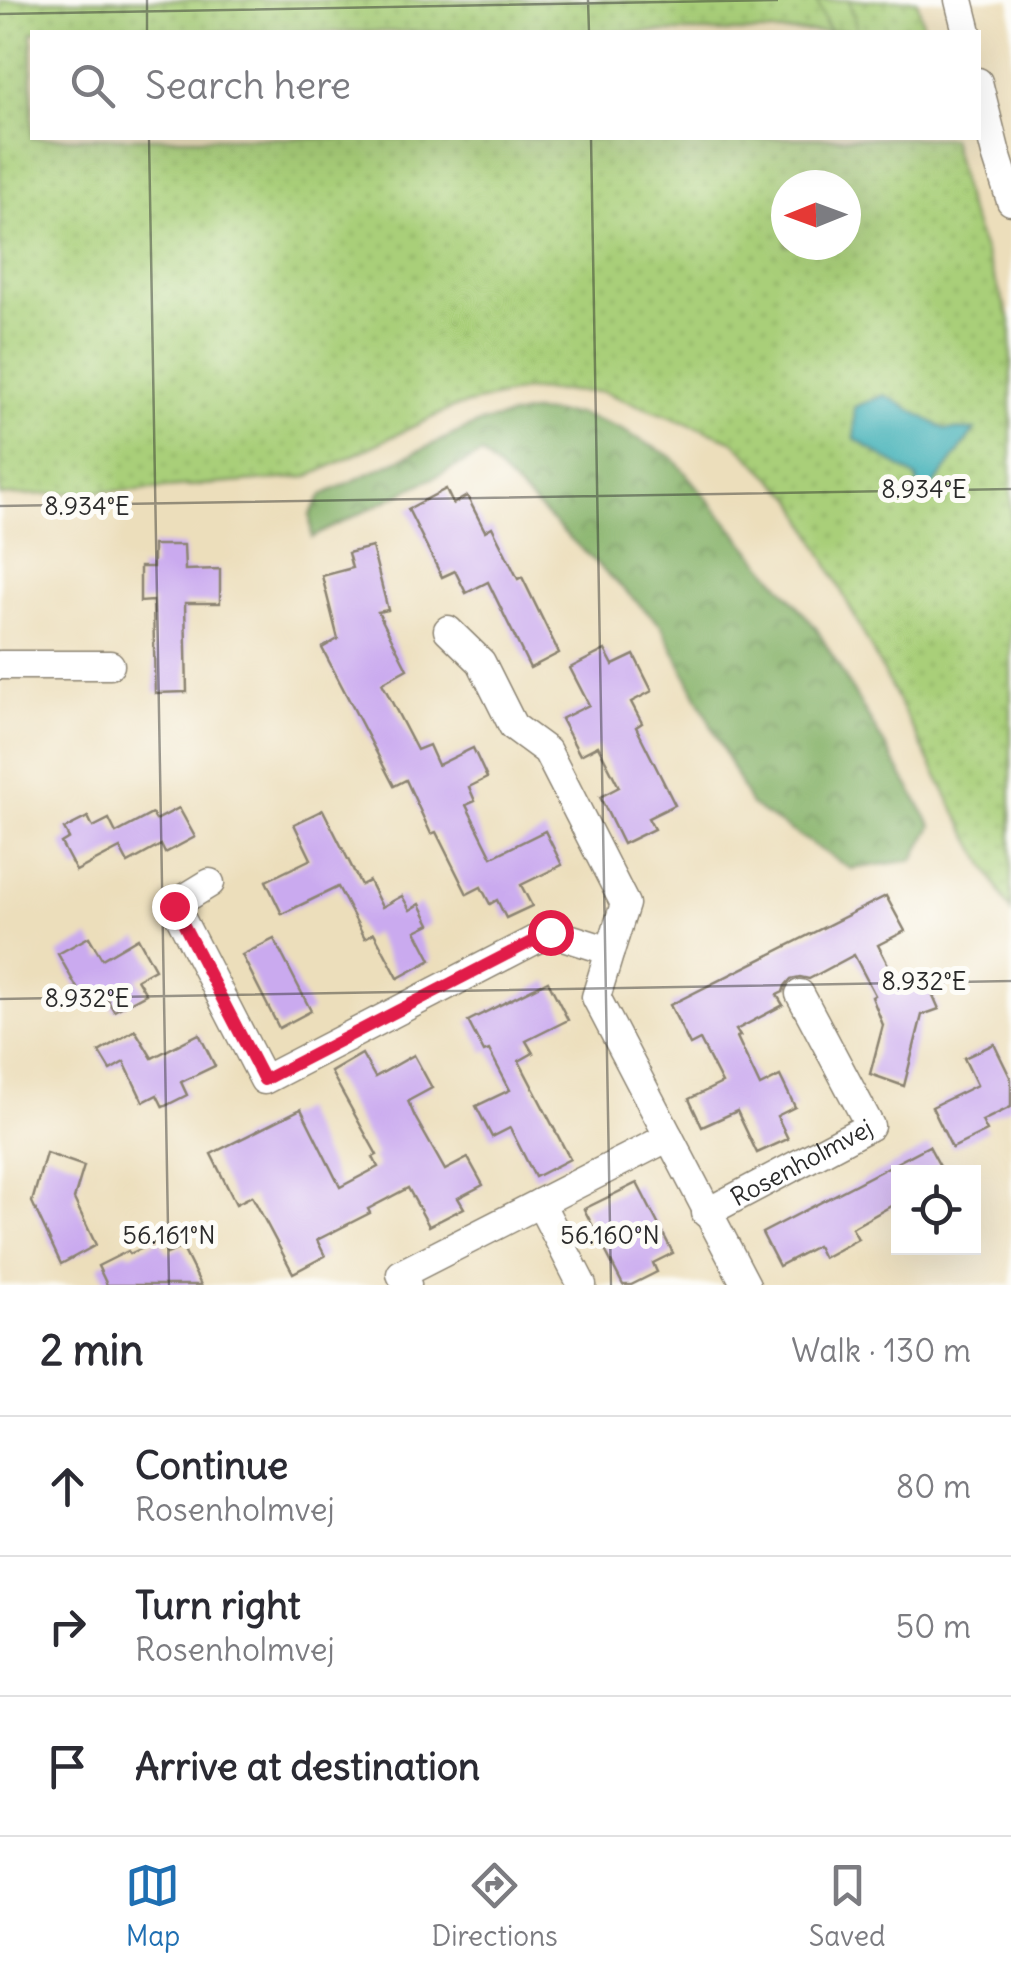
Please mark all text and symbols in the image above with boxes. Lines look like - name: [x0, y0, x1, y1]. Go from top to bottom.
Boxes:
- search box: [30, 30, 981, 140]
- icon: search: [65, 58, 120, 113]
- text: Search here: [145, 62, 351, 109]
- north arrow: [771, 170, 861, 260]
- text: 8.934°E: [881, 473, 967, 505]
- text: 8.934°E: [44, 490, 130, 522]
- route end: [152, 884, 198, 930]
- route start: [528, 910, 574, 956]
- text: 8.932°E: [882, 965, 966, 997]
- text: 8.932°E: [45, 982, 129, 1014]
- street label: Rosenholmvej: [725, 1112, 878, 1213]
- map controls: [891, 1165, 981, 1255]
- button: locate: [891, 1165, 981, 1255]
- text: 56.161°N: [123, 1219, 215, 1251]
- text: 56.160°N: [560, 1219, 660, 1251]
- text: 2 min: [40, 1324, 144, 1376]
- text: Walk · 130 m: [791, 1330, 971, 1371]
- text: Continue: [135, 1442, 288, 1489]
- icon: ahead: [40, 1459, 95, 1514]
- text: 80 m: [896, 1466, 971, 1507]
- text: Rosenholmvej: [135, 1489, 335, 1530]
- text: Turn right: [135, 1582, 301, 1629]
- icon: right: [40, 1599, 95, 1654]
- text: 50 m: [896, 1606, 971, 1647]
- text: Rosenholmvej: [135, 1629, 335, 1670]
- icon: arrive: [40, 1739, 95, 1794]
- text: Arrive at destination: [135, 1743, 480, 1790]
- tab: Map: [125, 1858, 180, 1954]
- tab: Directions: [431, 1858, 558, 1954]
- tab: Saved: [809, 1858, 886, 1954]

